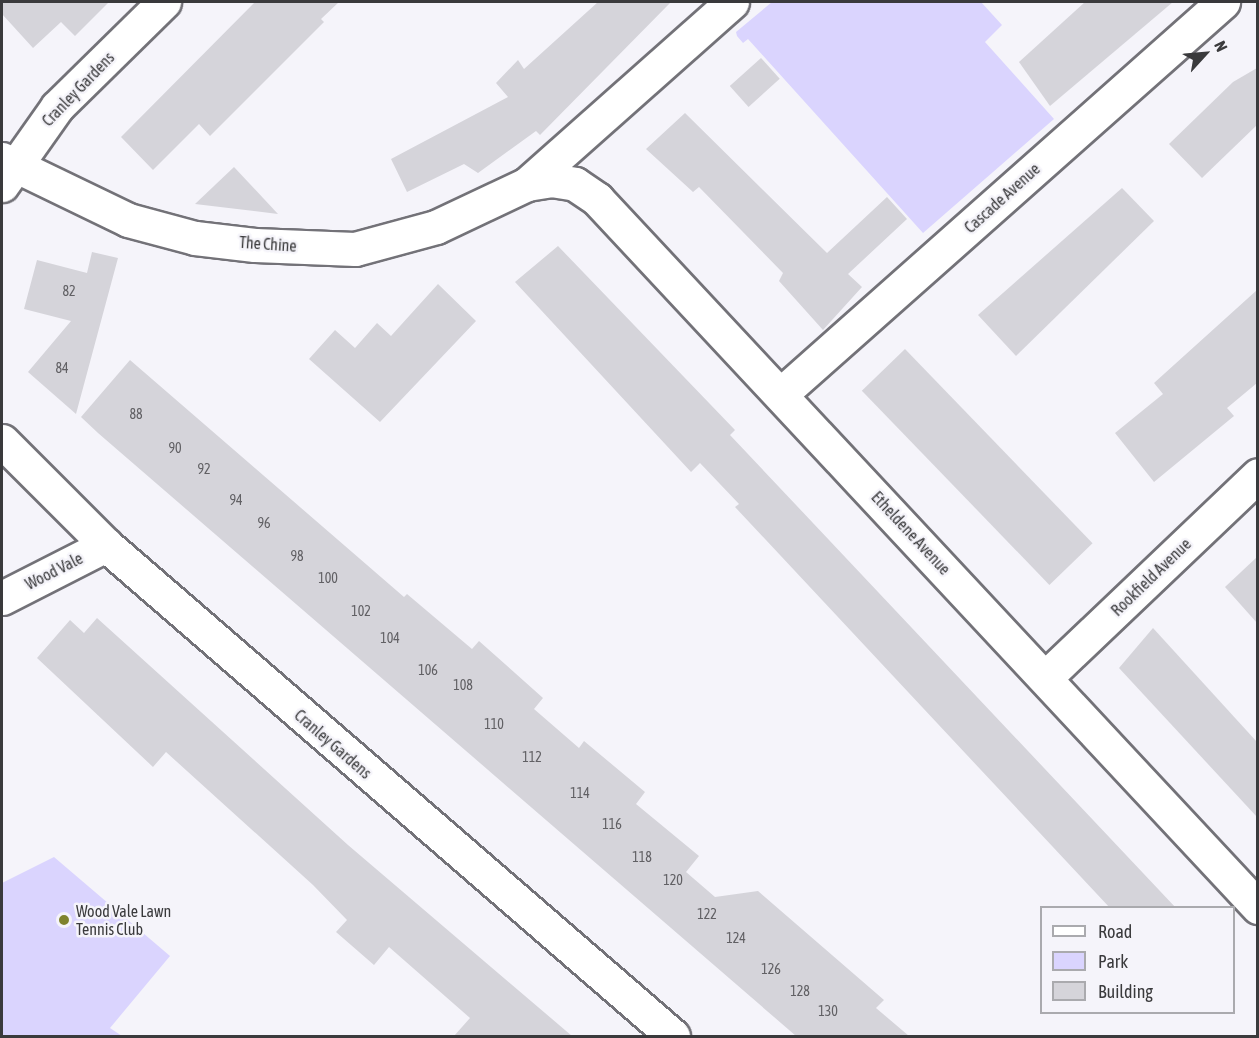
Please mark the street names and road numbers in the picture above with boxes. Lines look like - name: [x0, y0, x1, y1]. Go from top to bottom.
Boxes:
- street label: Cranley Gardens: [38, 48, 118, 130]
- street label: Cascade Avenue: [960, 159, 1044, 237]
- street label: The Chine: [239, 232, 297, 256]
- street label: Etheldene Avenue: [868, 487, 954, 579]
- street label: Rookfield Avenue: [1107, 534, 1195, 620]
- street label: Wood Vale: [22, 548, 86, 594]
- street label: Cranley Gardens: [291, 705, 375, 783]

